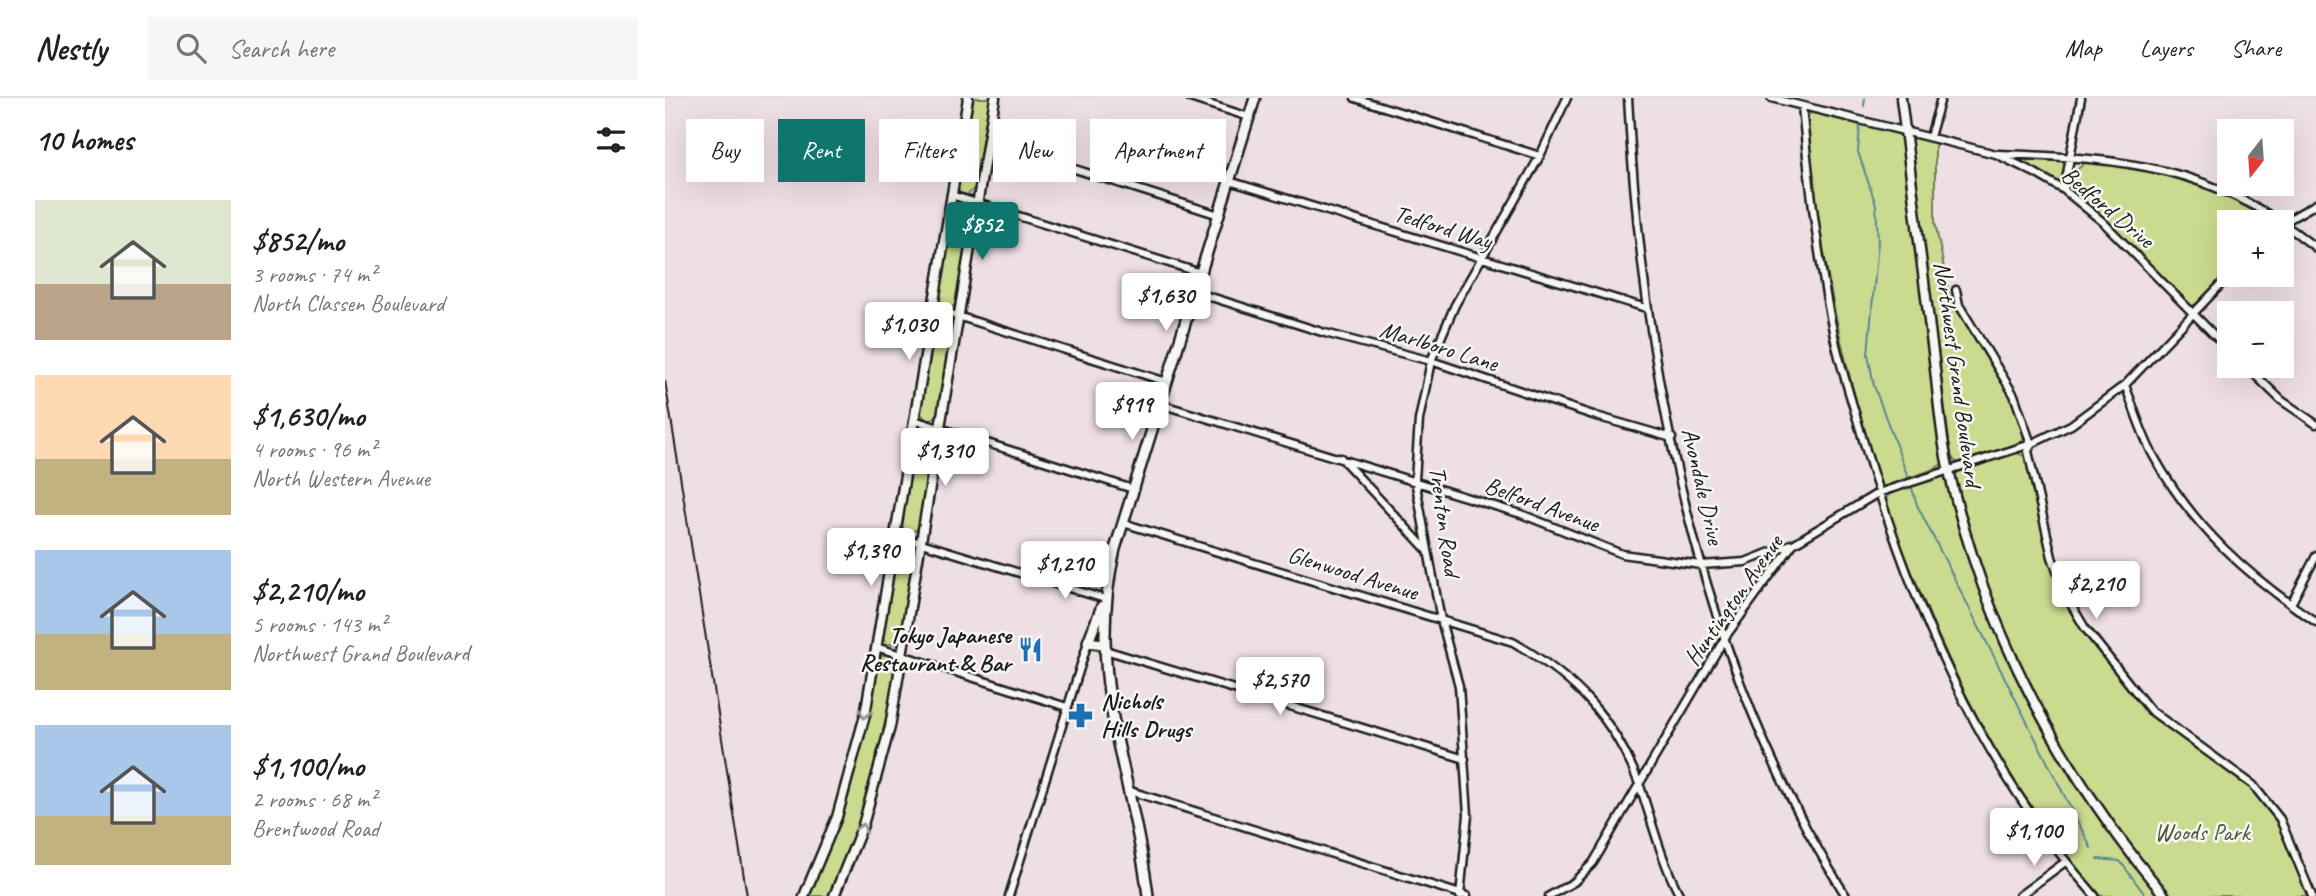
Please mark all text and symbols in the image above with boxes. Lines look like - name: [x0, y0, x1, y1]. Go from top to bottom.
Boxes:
- search box: [148, 17, 638, 80]
- text: Nestly: [35, 27, 106, 69]
- icon: search: [172, 29, 210, 67]
- text: Search here: [228, 32, 334, 65]
- text: Map: [2065, 33, 2102, 63]
- text: Layers: [2140, 33, 2193, 63]
- text: Share: [2231, 33, 2281, 63]
- chip: Buy: [686, 119, 764, 182]
- chip: Rent: [778, 119, 865, 182]
- chip: Filters: [879, 119, 979, 182]
- chip: New: [993, 119, 1076, 182]
- chip: Apartment: [1090, 119, 1226, 182]
- north arrow: [2217, 119, 2294, 196]
- map controls: [2217, 119, 2294, 378]
- text: 10 homes: [35, 121, 133, 159]
- icon: filters: [592, 121, 630, 159]
- street label: Bedford Drive: [2056, 160, 2162, 256]
- street label: Tedford Way: [1390, 198, 1497, 257]
- pin: $852: [941, 202, 1023, 262]
- text: $852: [961, 210, 1003, 239]
- button: +: [2217, 210, 2294, 287]
- text: $852/mo: [252, 222, 344, 260]
- icon: home: [91, 228, 175, 312]
- text: 3 rooms · 74 m²: [252, 260, 376, 289]
- street label: Northwest Grand Boulevard: [1927, 260, 1989, 492]
- pin: $1,630: [1109, 274, 1223, 333]
- text: $1,630: [1138, 281, 1194, 310]
- text: North Classen Boulevard: [252, 289, 444, 318]
- button: −: [2217, 301, 2294, 378]
- pin: $1,030: [852, 302, 966, 362]
- text: $1,030: [881, 310, 937, 339]
- street label: Marlboro Lane: [1376, 314, 1504, 379]
- pin: $919: [1091, 382, 1173, 442]
- text: $919: [1112, 390, 1152, 419]
- text: $1,630/mo: [252, 397, 365, 435]
- icon: home: [91, 403, 175, 487]
- street label: Avondale Drive: [1675, 425, 1731, 549]
- pin: $1,310: [888, 428, 1002, 488]
- text: 4 rooms · 96 m²: [252, 435, 376, 464]
- text: $1,310: [917, 436, 973, 465]
- text: North Western Avenue: [252, 464, 430, 493]
- street label: Trenton Road: [1422, 464, 1468, 581]
- street label: Belford Avenue: [1481, 470, 1605, 539]
- street label: Huntington Avenue: [1677, 527, 1790, 671]
- pin: $1,390: [814, 528, 928, 588]
- text: $1,390: [843, 536, 899, 565]
- street label: Glenwood Avenue: [1284, 539, 1424, 608]
- pin: $1,210: [1008, 542, 1122, 601]
- text: $1,210: [1037, 549, 1093, 578]
- pin: $2,210: [2039, 561, 2153, 621]
- text: $2,210: [2068, 569, 2124, 598]
- text: $2,210/mo: [252, 572, 364, 610]
- icon: home: [91, 578, 175, 662]
- text: 5 rooms · 143 m²: [252, 610, 387, 639]
- place label: Tokyo Japanese Restaurant & Bar: [860, 620, 1013, 678]
- restaurant icon: Tokyo Japanese Restaurant & Bar: [1017, 635, 1045, 663]
- text: Northwest Grand Boulevard: [252, 639, 469, 668]
- pin: $2,570: [1223, 658, 1337, 717]
- text: $2,570: [1252, 665, 1308, 694]
- place label: Nichols Hills Drugs: [1101, 686, 1194, 744]
- pharmacy icon: Nichols Hills Drugs: [1067, 701, 1095, 729]
- one-way arrow: [858, 708, 873, 720]
- text: $1,100/mo: [252, 747, 364, 785]
- icon: home: [91, 753, 175, 837]
- text: 2 rooms · 68 m²: [252, 785, 376, 814]
- pin: $1,100: [1977, 808, 2091, 868]
- text: Brentwood Road: [252, 814, 379, 843]
- text: $1,100: [2006, 816, 2062, 845]
- park label: Woods Park: [2154, 817, 2252, 847]
- one-way arrow: [854, 823, 868, 835]

